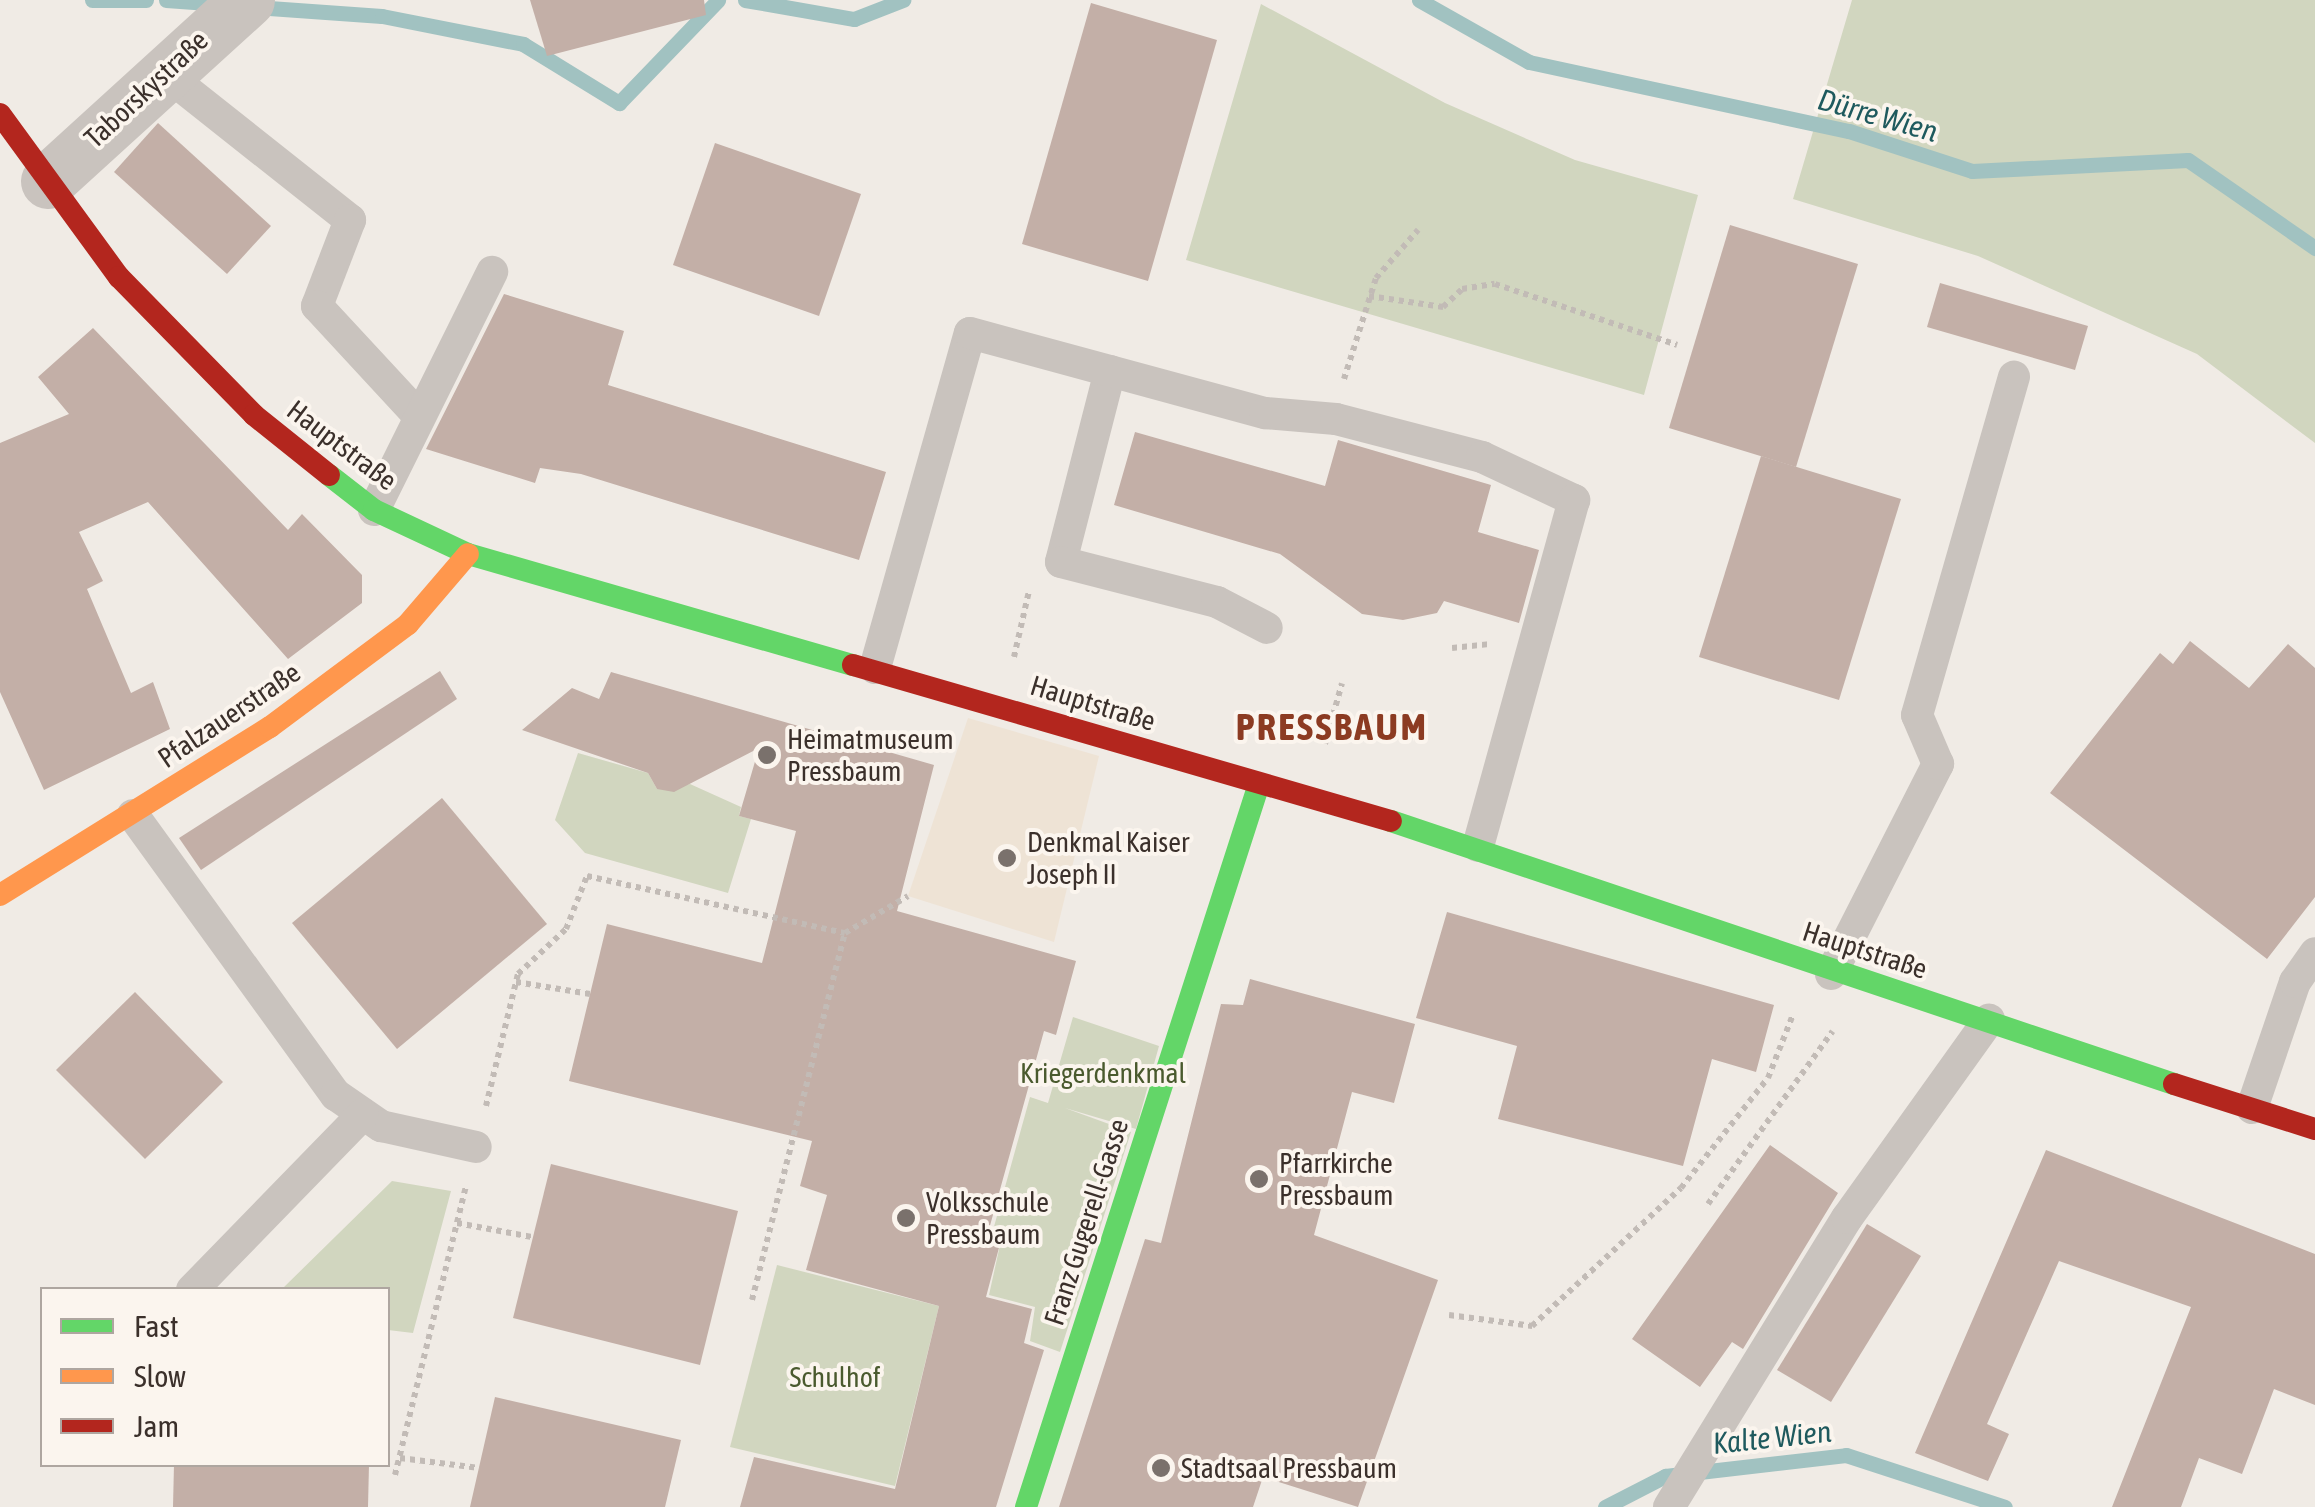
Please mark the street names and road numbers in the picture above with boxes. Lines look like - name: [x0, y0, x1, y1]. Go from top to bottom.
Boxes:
- street label: Taborskystraße: [77, 23, 215, 155]
- street label: Hauptstraße: [281, 393, 403, 497]
- street label: Pfalzauerstraße: [152, 655, 306, 775]
- street label: Hauptstraße: [1027, 668, 1159, 738]
- street label: Hauptstraße: [1799, 914, 1931, 986]
- street label: Franz Gugerell-Gasse: [1037, 1115, 1135, 1329]

